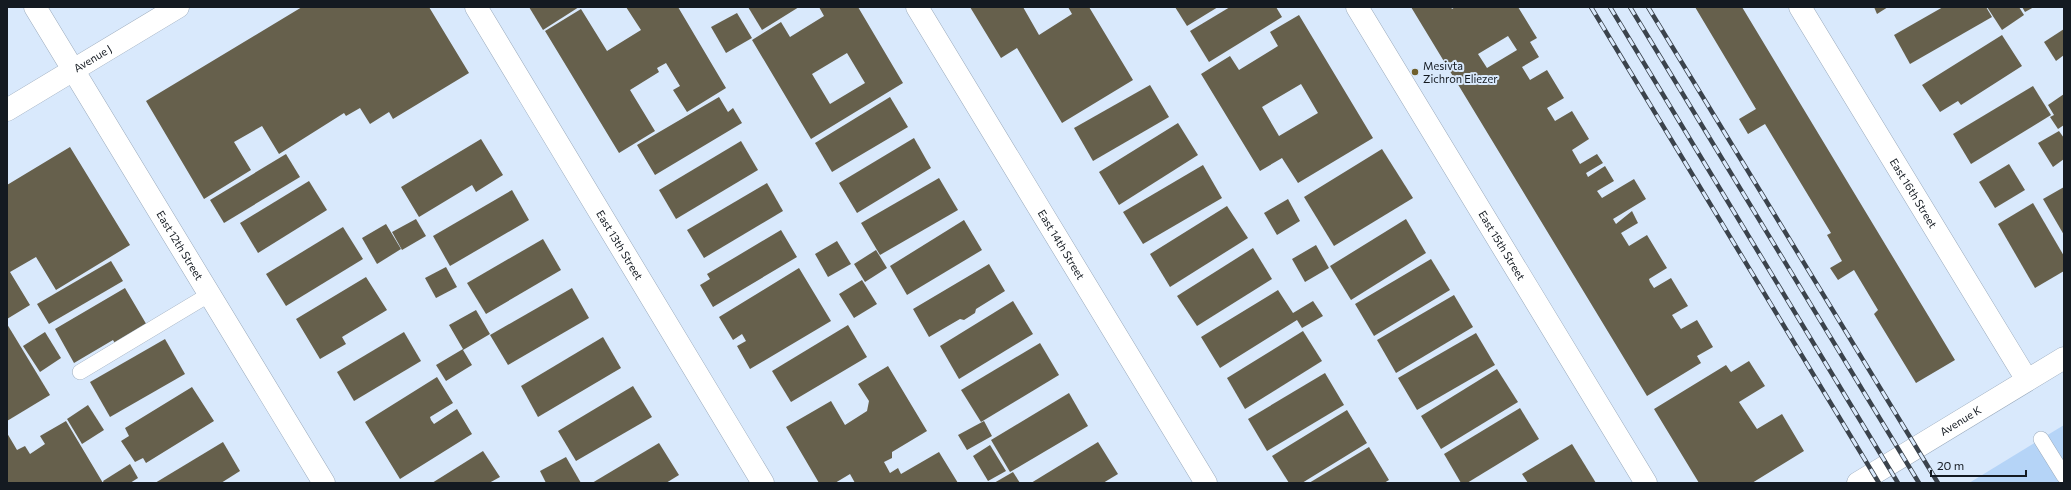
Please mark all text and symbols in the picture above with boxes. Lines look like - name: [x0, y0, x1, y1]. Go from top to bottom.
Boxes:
- street label: Avenue J: [71, 42, 114, 74]
- place label: Mesivta Zichron Eliezer: [1423, 59, 1498, 85]
- marker: Mesivta Zichron Eliezer: [1410, 67, 1420, 77]
- street label: East 16th Street: [1888, 156, 1940, 231]
- street label: East 14th Street: [1036, 207, 1088, 282]
- street label: East 12th Street: [154, 208, 206, 283]
- street label: East 13th Street: [594, 208, 646, 282]
- street label: East 15th Street: [1476, 208, 1529, 283]
- street label: Avenue K: [1937, 402, 1984, 438]
- scale bar: [1931, 452, 2026, 478]
- text: 20 m: [1937, 458, 1964, 472]

